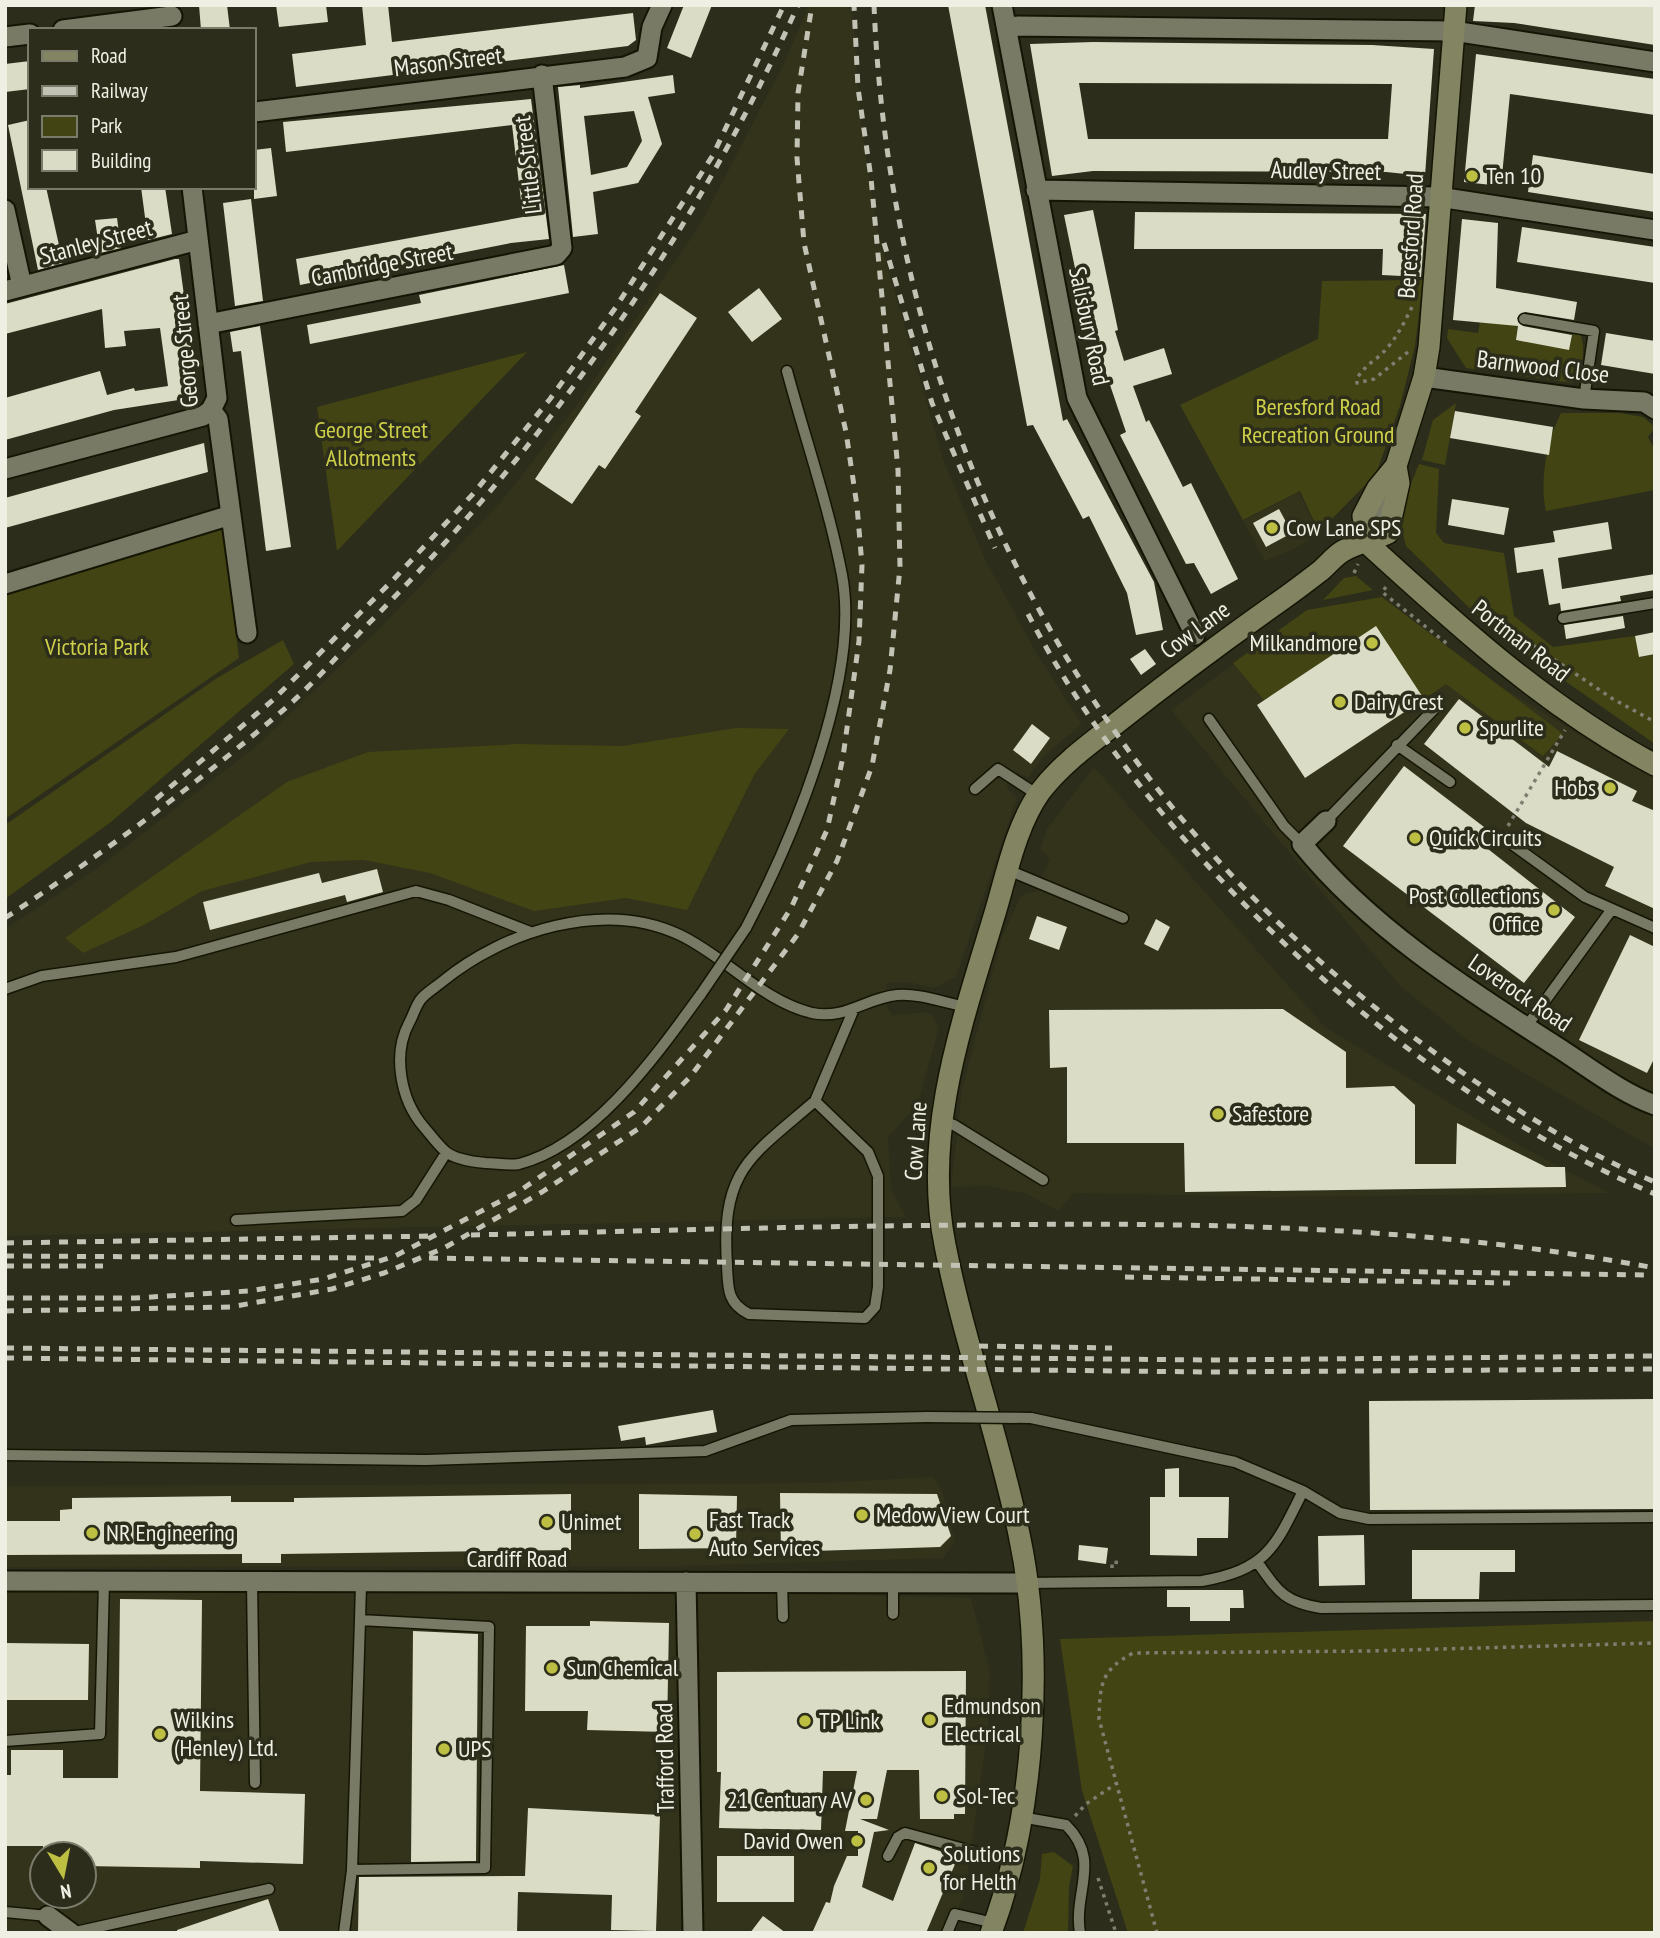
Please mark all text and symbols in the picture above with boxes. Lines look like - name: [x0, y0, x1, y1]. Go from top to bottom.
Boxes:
- legend: [28, 28, 256, 189]
- street label: Mason Street: [392, 39, 504, 84]
- text: Road: [91, 42, 127, 69]
- text: Railway: [91, 77, 148, 104]
- text: Park: [91, 112, 122, 139]
- street label: Little Street: [506, 114, 549, 216]
- text: Building: [91, 147, 151, 174]
- street label: Audley Street: [1271, 154, 1382, 187]
- place label: Ten 10: [1486, 160, 1541, 191]
- marker: Ten 10: [1464, 168, 1480, 184]
- street label: Beresford Road: [1391, 172, 1430, 299]
- street label: Stanley Street: [36, 212, 156, 271]
- street label: Cambridge Street: [308, 236, 456, 293]
- street label: Salisbury Road: [1062, 264, 1117, 388]
- street label: George Street: [164, 293, 205, 409]
- street label: Barnwood Close: [1475, 343, 1611, 390]
- park label: Beresford Road Recreation Ground: [1242, 391, 1394, 450]
- park label: George Street Allotments: [314, 414, 428, 473]
- place label: Cow Lane SPS: [1286, 512, 1401, 543]
- marker: Cow Lane SPS: [1264, 520, 1280, 536]
- street label: Portman Road: [1466, 593, 1577, 689]
- street label: Cow Lane: [1154, 594, 1236, 665]
- place label: Milkandmore: [1250, 627, 1358, 658]
- park label: Victoria Park: [44, 631, 150, 662]
- marker: Milkandmore: [1364, 635, 1380, 651]
- place label: Dairy Crest: [1354, 686, 1444, 717]
- marker: Dairy Crest: [1332, 694, 1348, 710]
- place label: Spurlite: [1479, 712, 1544, 743]
- marker: Spurlite: [1457, 720, 1473, 736]
- place label: Hobs: [1554, 772, 1596, 803]
- marker: Hobs: [1602, 780, 1618, 796]
- place label: Quick Circuits: [1429, 822, 1542, 853]
- marker: Quick Circuits: [1407, 830, 1423, 846]
- place label: Post Collections Office: [1409, 880, 1540, 939]
- marker: Post Collections Office: [1546, 902, 1562, 918]
- street label: Loverock Road: [1462, 947, 1578, 1039]
- place label: Safestore: [1232, 1098, 1309, 1129]
- street label: Cow Lane: [897, 1101, 934, 1181]
- marker: Safestore: [1210, 1106, 1226, 1122]
- place label: Medow View Court: [876, 1499, 1030, 1530]
- place label: Fast Track Auto Services: [709, 1504, 820, 1563]
- place label: Unimet: [561, 1506, 622, 1537]
- marker: Medow View Court: [854, 1507, 870, 1523]
- marker: Unimet: [539, 1514, 555, 1530]
- place label: NR Engineering: [106, 1517, 235, 1548]
- marker: NR Engineering: [84, 1525, 100, 1541]
- marker: Fast Track Auto Services: [687, 1526, 703, 1542]
- street label: Cardiff Road: [467, 1543, 567, 1574]
- place label: Sun Chemical: [566, 1652, 679, 1683]
- marker: Sun Chemical: [544, 1660, 560, 1676]
- place label: Edmundson Electrical: [944, 1690, 1041, 1749]
- street label: Trafford Road: [648, 1703, 681, 1813]
- place label: Wilkins (Henley) Ltd.: [174, 1704, 278, 1763]
- place label: TP Link: [819, 1705, 881, 1736]
- marker: Edmundson Electrical: [922, 1712, 938, 1728]
- marker: TP Link: [797, 1713, 813, 1729]
- marker: Wilkins (Henley) Ltd.: [152, 1726, 168, 1742]
- place label: UPS: [458, 1733, 492, 1764]
- marker: UPS: [436, 1741, 452, 1757]
- place label: Sol-Tec: [956, 1780, 1016, 1811]
- place label: 21 Centuary AV: [727, 1784, 853, 1815]
- marker: Sol-Tec: [934, 1788, 950, 1804]
- marker: 21 Centuary AV: [858, 1792, 874, 1808]
- place label: David Owen: [743, 1825, 843, 1856]
- marker: David Owen: [849, 1833, 865, 1849]
- place label: Solutions for Helth: [943, 1838, 1020, 1897]
- north arrow: [28, 1840, 98, 1910]
- marker: Solutions for Helth: [921, 1860, 937, 1876]
- text: N: [59, 1879, 73, 1904]

